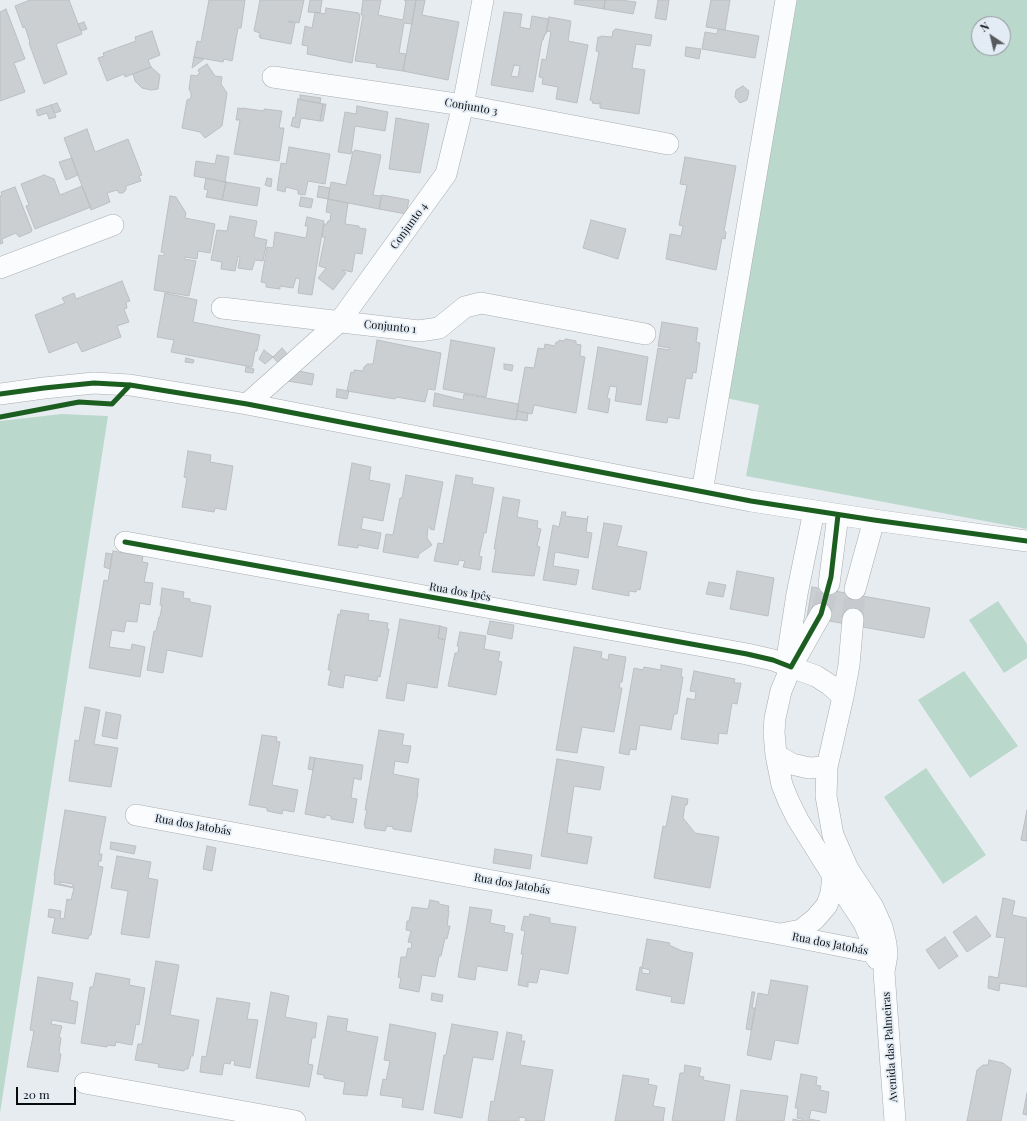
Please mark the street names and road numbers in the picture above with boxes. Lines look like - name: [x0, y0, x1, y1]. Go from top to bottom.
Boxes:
- street label: Conjunto 3: [443, 96, 499, 118]
- street label: Conjunto 4: [388, 200, 430, 252]
- street label: Conjunto 1: [363, 318, 417, 336]
- street label: Rua dos Ipês: [428, 580, 492, 604]
- street label: Rua dos Jatobás: [154, 812, 232, 838]
- street label: Rua dos Jatobás: [473, 871, 551, 897]
- street label: Rua dos Jatobás: [791, 930, 869, 958]
- street label: Avenida das Palmeiras: [880, 991, 900, 1103]

